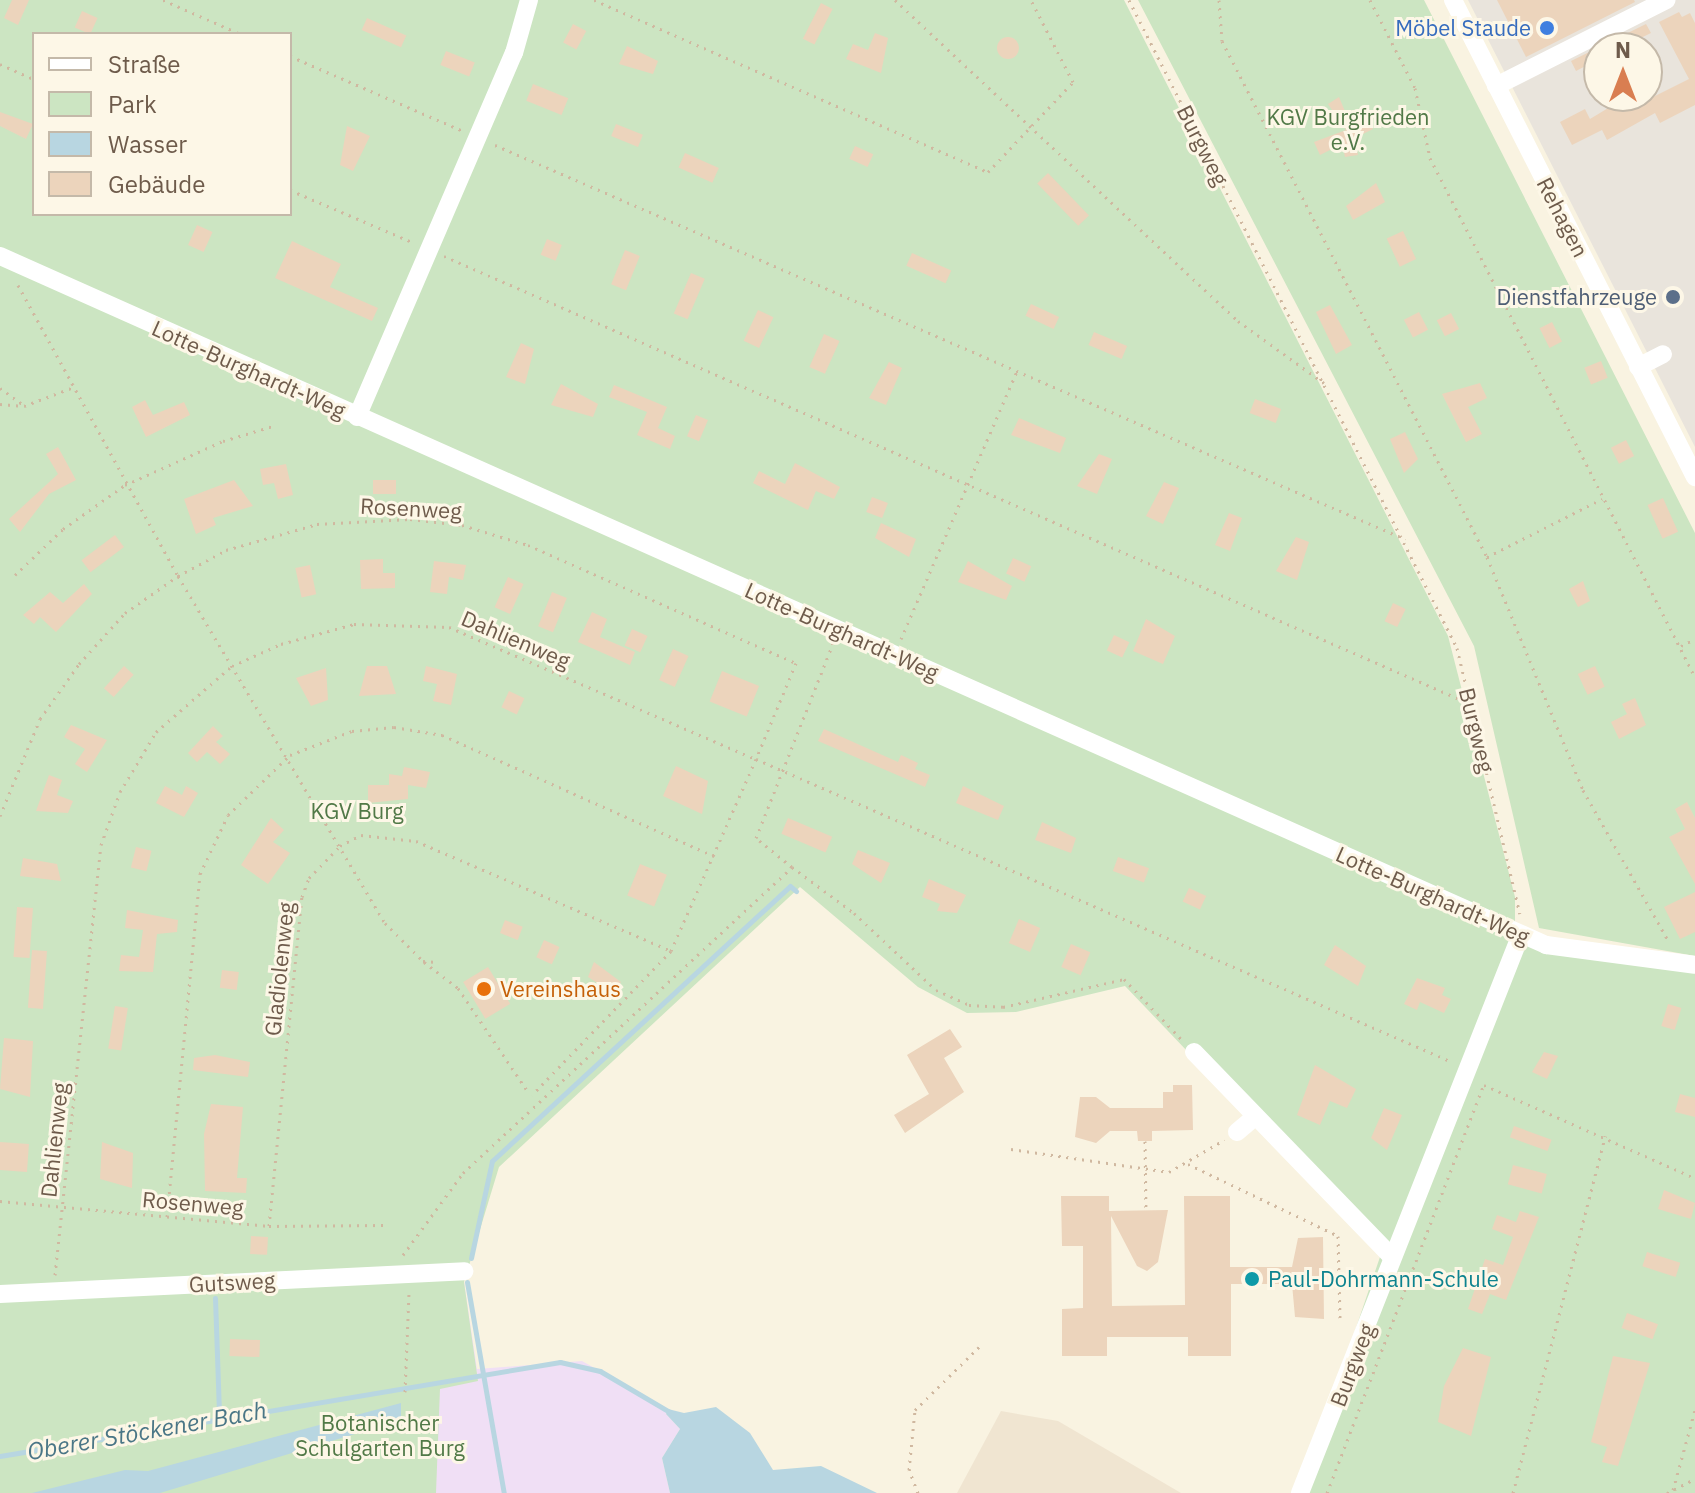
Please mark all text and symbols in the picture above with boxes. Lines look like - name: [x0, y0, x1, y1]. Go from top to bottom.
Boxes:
- place label: Möbel Staude: [1395, 15, 1531, 41]
- marker: Möbel Staude: [1538, 19, 1556, 37]
- legend: [32, 32, 292, 216]
- north arrow: [1583, 32, 1663, 112]
- text: N: [1615, 35, 1631, 64]
- text: Straße: [108, 48, 180, 80]
- text: Park: [108, 88, 157, 120]
- street label: Burgweg: [1172, 100, 1234, 190]
- park label: KGV Burgfrieden e.V.: [1266, 103, 1430, 154]
- text: Wasser: [108, 128, 187, 160]
- text: Gebäude: [108, 168, 205, 200]
- street label: Rehagen: [1532, 173, 1594, 261]
- place label: Dienstfahrzeuge: [1497, 284, 1657, 310]
- marker: Dienstfahrzeuge: [1664, 288, 1682, 306]
- street label: Lotte-Burghardt-Weg: [148, 314, 350, 424]
- street label: Rosenweg: [360, 492, 462, 524]
- street label: Lotte-Burghardt-Weg: [741, 576, 943, 686]
- street label: Dahlienweg: [458, 604, 574, 674]
- street label: Burgweg: [1454, 685, 1500, 775]
- park label: KGV Burg: [311, 798, 403, 824]
- street label: Lotte-Burghardt-Weg: [1332, 840, 1534, 950]
- street label: Gladiolenweg: [259, 901, 299, 1037]
- place label: Vereinshaus: [500, 976, 621, 1002]
- marker: Vereinshaus: [475, 980, 493, 998]
- street label: Dahlienweg: [35, 1081, 73, 1199]
- street label: Rosenweg: [141, 1185, 245, 1221]
- place label: Paul-Dohrmann-Schule: [1268, 1266, 1499, 1292]
- street label: Gutsweg: [188, 1267, 276, 1297]
- marker: Paul-Dohrmann-Schule: [1243, 1270, 1261, 1288]
- street label: Burgweg: [1324, 1320, 1380, 1410]
- water label: Oberer Stöckener Bach: [25, 1396, 269, 1466]
- park label: Botanischer Schulgarten Burg: [295, 1409, 465, 1460]

